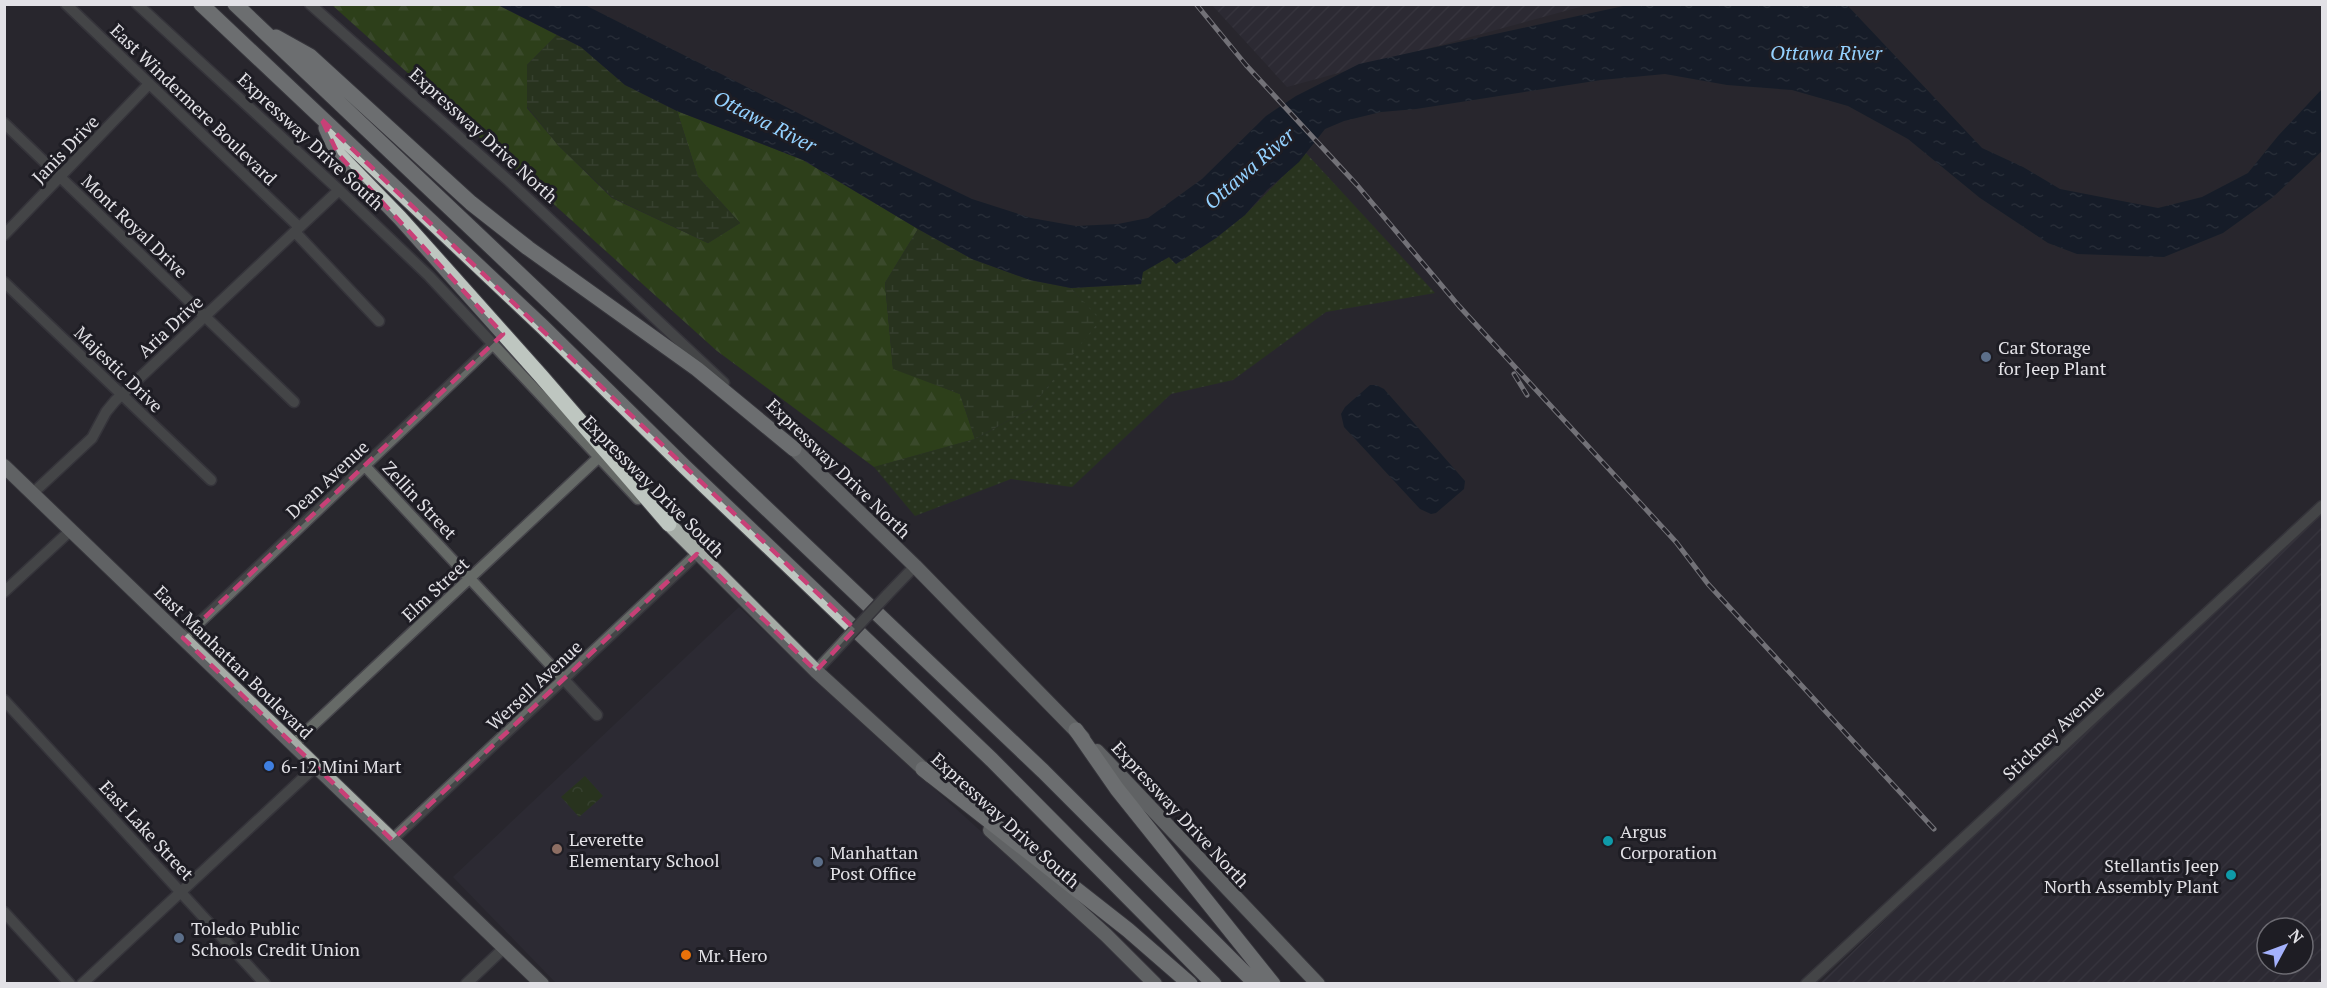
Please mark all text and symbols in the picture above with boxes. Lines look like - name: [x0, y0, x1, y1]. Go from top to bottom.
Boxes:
- street label: East Windermere Boulevard: [106, 18, 282, 190]
- water label: Ottawa River: [1770, 39, 1883, 66]
- street label: Expressway Drive North: [405, 62, 564, 208]
- street label: Expressway Drive South: [233, 67, 390, 215]
- water label: Ottawa River: [709, 84, 822, 159]
- street label: Janis Drive: [26, 110, 104, 188]
- water label: Ottawa River: [1198, 120, 1301, 215]
- street label: Mont Royal Drive: [77, 169, 193, 283]
- street label: Aria Drive: [132, 290, 208, 362]
- street label: Majestic Drive: [69, 321, 169, 417]
- place label: Car Storage for Jeep Plant: [1998, 335, 2107, 380]
- marker: Car Storage for Jeep Plant: [1979, 350, 1993, 364]
- street label: Expressway Drive North: [762, 393, 917, 544]
- street label: Expressway Drive South: [578, 410, 731, 563]
- street label: Dean Avenue: [281, 435, 373, 523]
- street label: Zellin Street: [377, 456, 463, 545]
- street label: Elm Street: [396, 551, 474, 626]
- street label: East Manhattan Boulevard: [150, 580, 318, 744]
- street label: Wersell Avenue: [481, 635, 587, 735]
- street label: Stickney Avenue: [1997, 679, 2109, 785]
- street label: Expressway Drive North: [1107, 736, 1255, 893]
- street label: Expressway Drive South: [927, 747, 1086, 893]
- place label: 6-12 Mini Mart: [281, 754, 402, 778]
- marker: 6-12 Mini Mart: [262, 759, 276, 773]
- street label: East Lake Street: [95, 775, 200, 885]
- place label: Argus Corporation: [1620, 819, 1717, 864]
- place label: Leverette Elementary School: [569, 827, 720, 872]
- marker: Argus Corporation: [1601, 834, 1615, 848]
- place label: Manhattan Post Office: [830, 840, 918, 885]
- marker: Leverette Elementary School: [550, 842, 564, 856]
- place label: Stellantis Jeep North Assembly Plant: [2044, 853, 2219, 898]
- marker: Manhattan Post Office: [811, 855, 825, 869]
- marker: Stellantis Jeep North Assembly Plant: [2224, 868, 2238, 882]
- place label: Toledo Public Schools Credit Union: [191, 916, 360, 961]
- north arrow: [2255, 916, 2315, 976]
- text: N: [2284, 924, 2309, 948]
- marker: Toledo Public Schools Credit Union: [172, 931, 186, 945]
- place label: Mr. Hero: [698, 943, 768, 967]
- marker: Mr. Hero: [679, 948, 693, 962]

